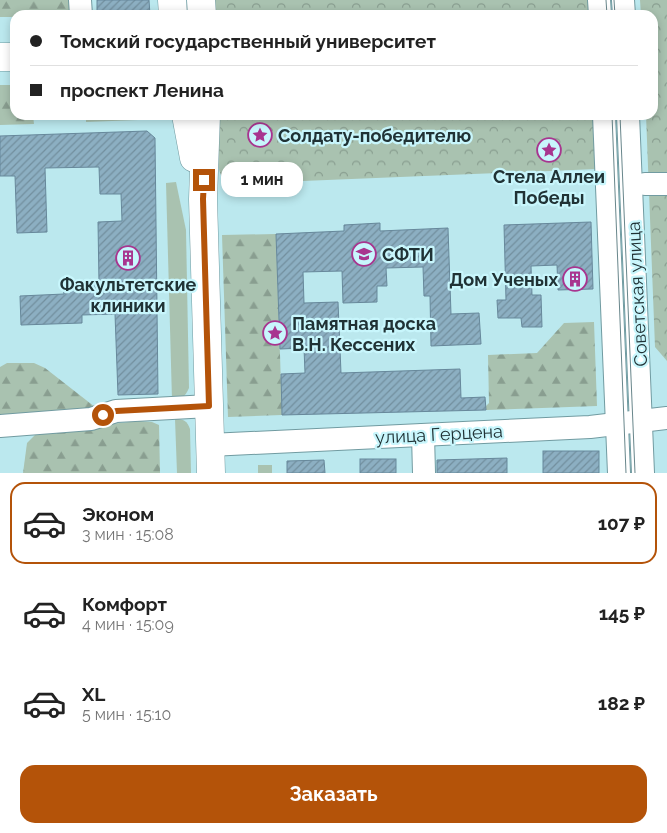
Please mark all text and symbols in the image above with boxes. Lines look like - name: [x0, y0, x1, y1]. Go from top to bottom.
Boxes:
- text: Томский государственный университет: [60, 30, 436, 52]
- text: проспект Ленина: [60, 79, 224, 101]
- place icon: Солдату-победителю: [247, 122, 273, 148]
- place label: Солдату-победителю: [278, 125, 471, 146]
- place icon: Стела Аллеи Победы: [536, 137, 562, 163]
- callout: 1 мин: [222, 162, 304, 198]
- place label: Стела Аллеи Победы: [493, 166, 605, 208]
- route end: [193, 169, 215, 191]
- text: 1 мин: [241, 170, 283, 189]
- street label: Советская улица: [623, 221, 651, 367]
- school or university icon: СФТИ: [351, 241, 377, 267]
- place label: СФТИ: [382, 244, 434, 265]
- building icon: Факультетские клиники: [115, 245, 141, 271]
- building icon: Дом Ученых: [562, 266, 588, 292]
- place label: Дом Ученых: [449, 269, 558, 290]
- place label: Факультетские клиники: [60, 274, 196, 316]
- place label: Памятная доска В.Н. Кессених: [292, 313, 436, 355]
- place icon: Памятная доска В.Н. Кессених: [262, 320, 288, 346]
- route start: [92, 404, 114, 426]
- street label: улица Герцена: [375, 420, 503, 448]
- icon: car: [22, 501, 67, 546]
- text: Эконом: [82, 503, 154, 525]
- text: 107 ₽: [598, 512, 645, 534]
- text: 3 мин · 15:08: [82, 525, 174, 544]
- icon: car: [22, 591, 67, 636]
- text: Комфорт: [82, 593, 167, 615]
- text: 145 ₽: [599, 602, 645, 624]
- text: 4 мин · 15:09: [82, 615, 174, 634]
- icon: car: [22, 681, 67, 726]
- text: XL: [82, 683, 105, 705]
- text: 182 ₽: [598, 692, 645, 714]
- text: 5 мин · 15:10: [82, 705, 171, 724]
- button: Заказать: [20, 765, 647, 823]

